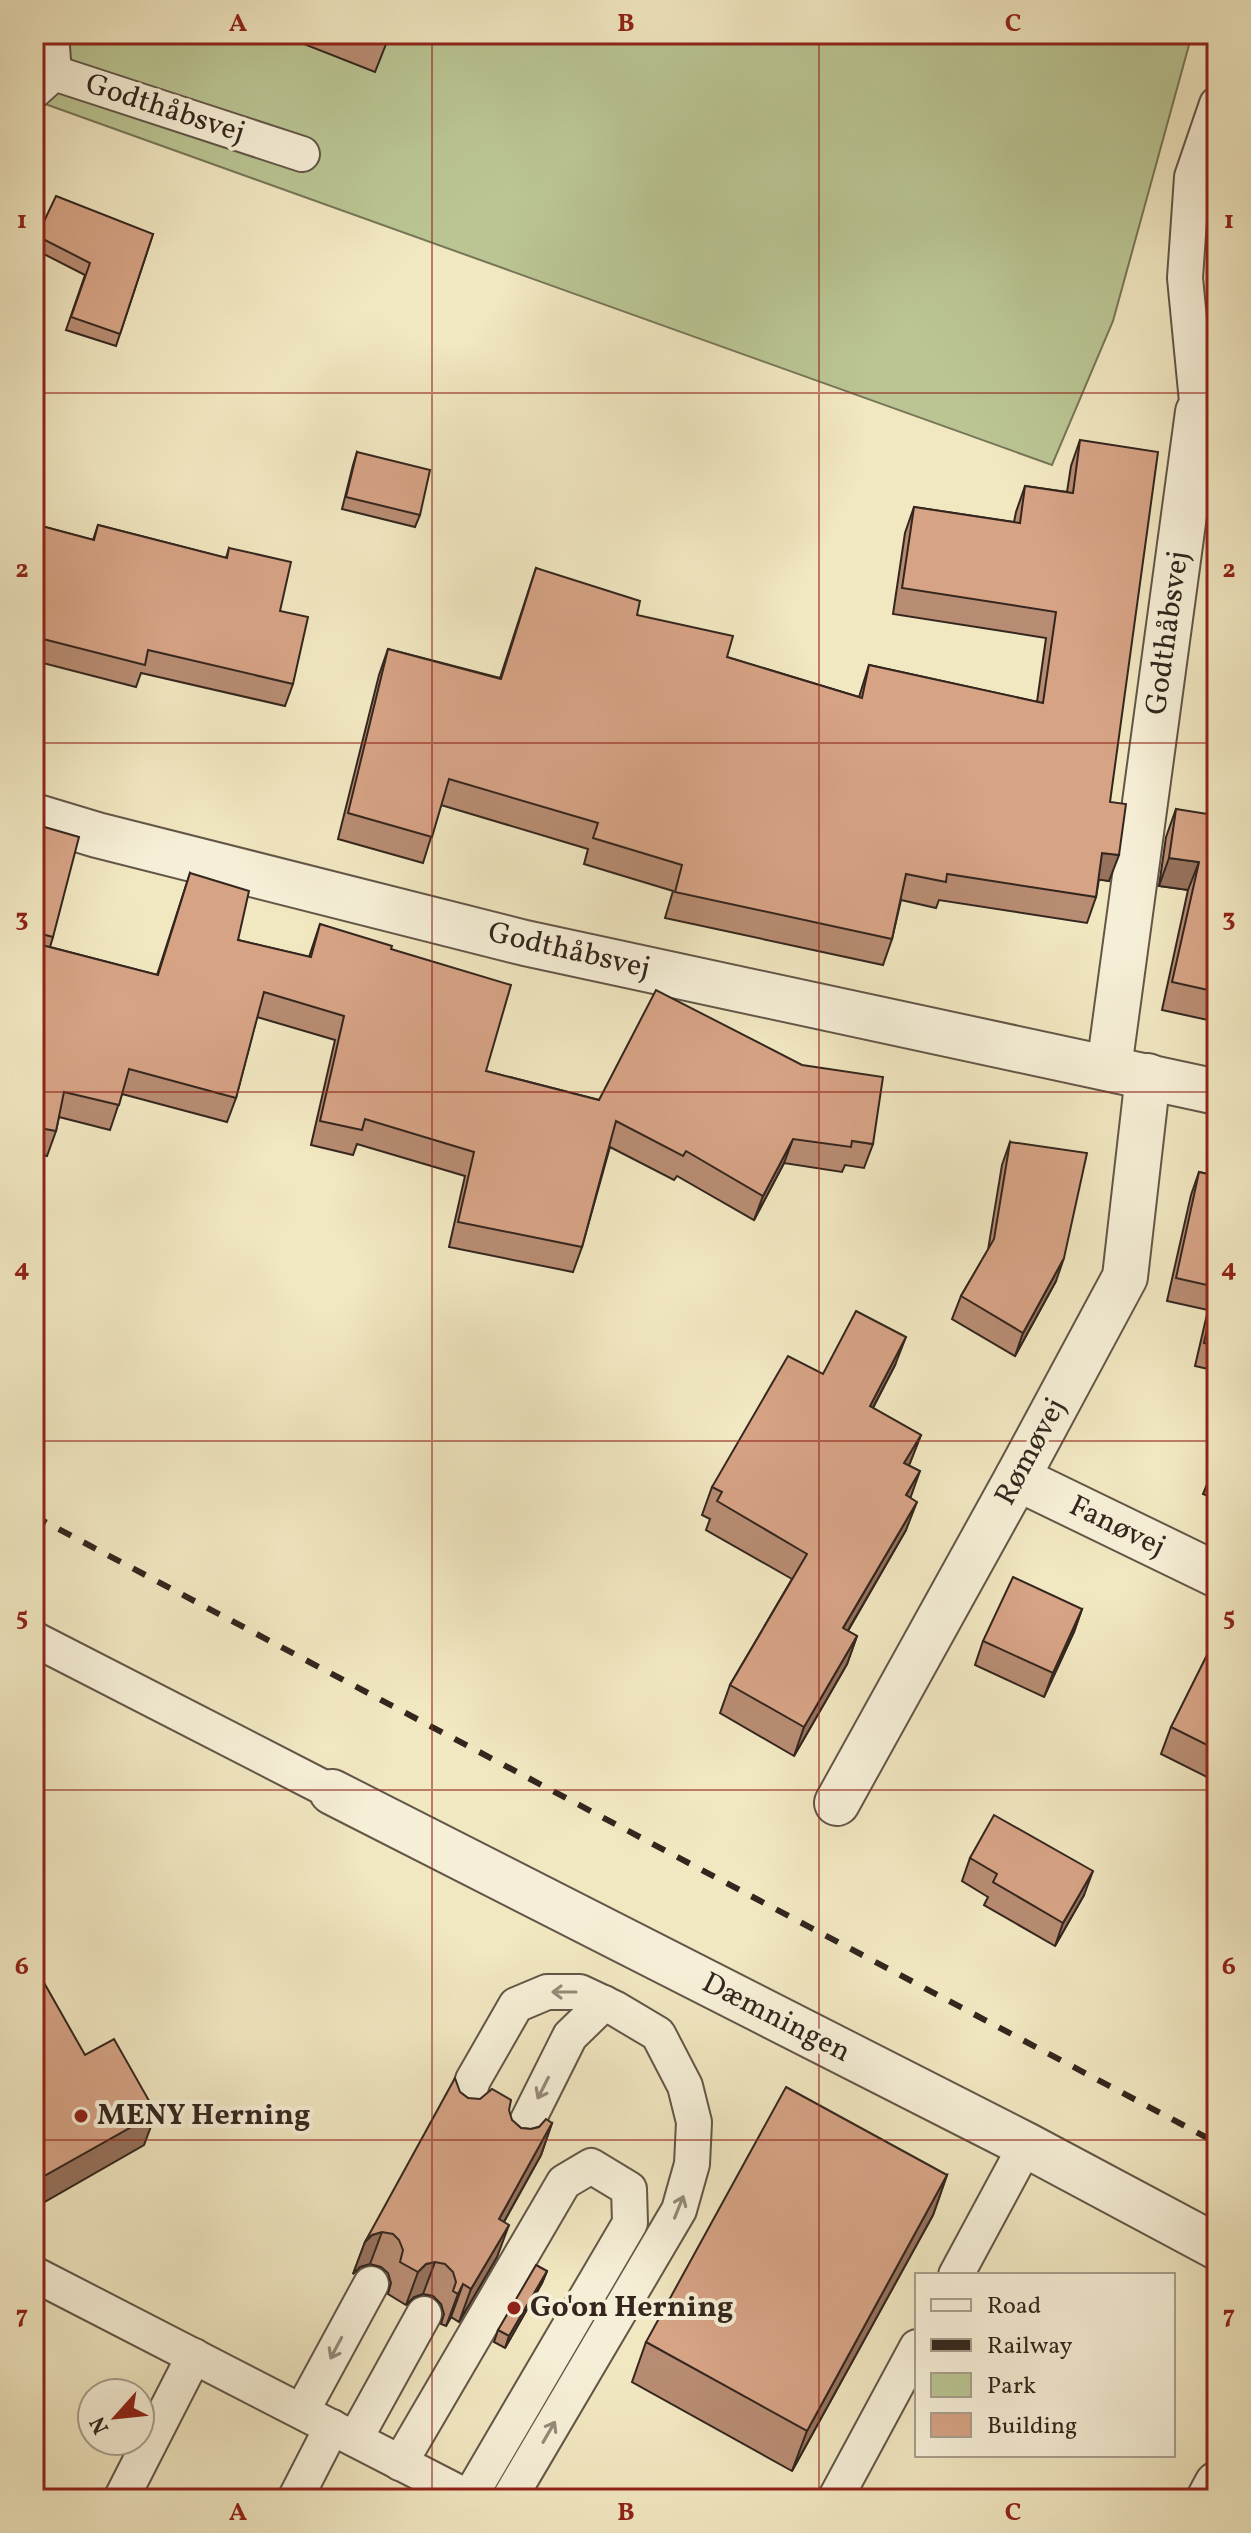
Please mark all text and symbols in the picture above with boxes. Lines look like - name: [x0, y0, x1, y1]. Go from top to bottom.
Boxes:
- text: A: [229, 6, 248, 42]
- text: B: [617, 6, 635, 42]
- text: C: [1005, 6, 1021, 42]
- street label: Godthåbsvej: [80, 64, 250, 154]
- text: 1: [17, 203, 27, 239]
- text: 1: [1224, 203, 1234, 239]
- street label: Godthåbsvej: [1136, 548, 1200, 718]
- text: 2: [15, 552, 29, 588]
- text: 2: [1222, 552, 1236, 588]
- text: 3: [15, 901, 29, 937]
- text: 3: [1222, 901, 1236, 937]
- street label: Godthåbsvej: [484, 912, 654, 990]
- text: 4: [14, 1251, 30, 1287]
- text: 4: [1221, 1251, 1237, 1287]
- street label: Rømøvej: [985, 1391, 1077, 1513]
- street label: Fanøvej: [1062, 1486, 1172, 1568]
- text: 5: [16, 1600, 28, 1636]
- text: 5: [1223, 1600, 1235, 1636]
- text: 6: [15, 1949, 29, 1985]
- text: 6: [1222, 1949, 1236, 1985]
- street label: Dæmningen: [694, 1963, 858, 2073]
- one-way arrow: [551, 1984, 578, 2000]
- one-way arrow: [535, 2076, 551, 2100]
- place label: MENY Herning: [97, 2095, 311, 2137]
- marker: MENY Herning: [72, 2107, 90, 2125]
- one-way arrow: [673, 2195, 687, 2220]
- legend: [915, 2273, 1175, 2457]
- place label: Go'on Herning: [530, 2287, 733, 2329]
- text: Road: [987, 2290, 1041, 2324]
- text: 7: [16, 2298, 28, 2334]
- text: 7: [1223, 2298, 1235, 2334]
- marker: Go'on Herning: [505, 2299, 523, 2317]
- text: Railway: [987, 2330, 1073, 2364]
- one-way arrow: [328, 2336, 344, 2359]
- text: Park: [987, 2370, 1036, 2404]
- north arrow: [76, 2377, 156, 2457]
- text: Building: [987, 2410, 1077, 2444]
- text: N: [83, 2411, 118, 2439]
- one-way arrow: [541, 2421, 557, 2444]
- text: A: [229, 2495, 248, 2531]
- text: B: [617, 2495, 635, 2531]
- text: C: [1005, 2495, 1021, 2531]

